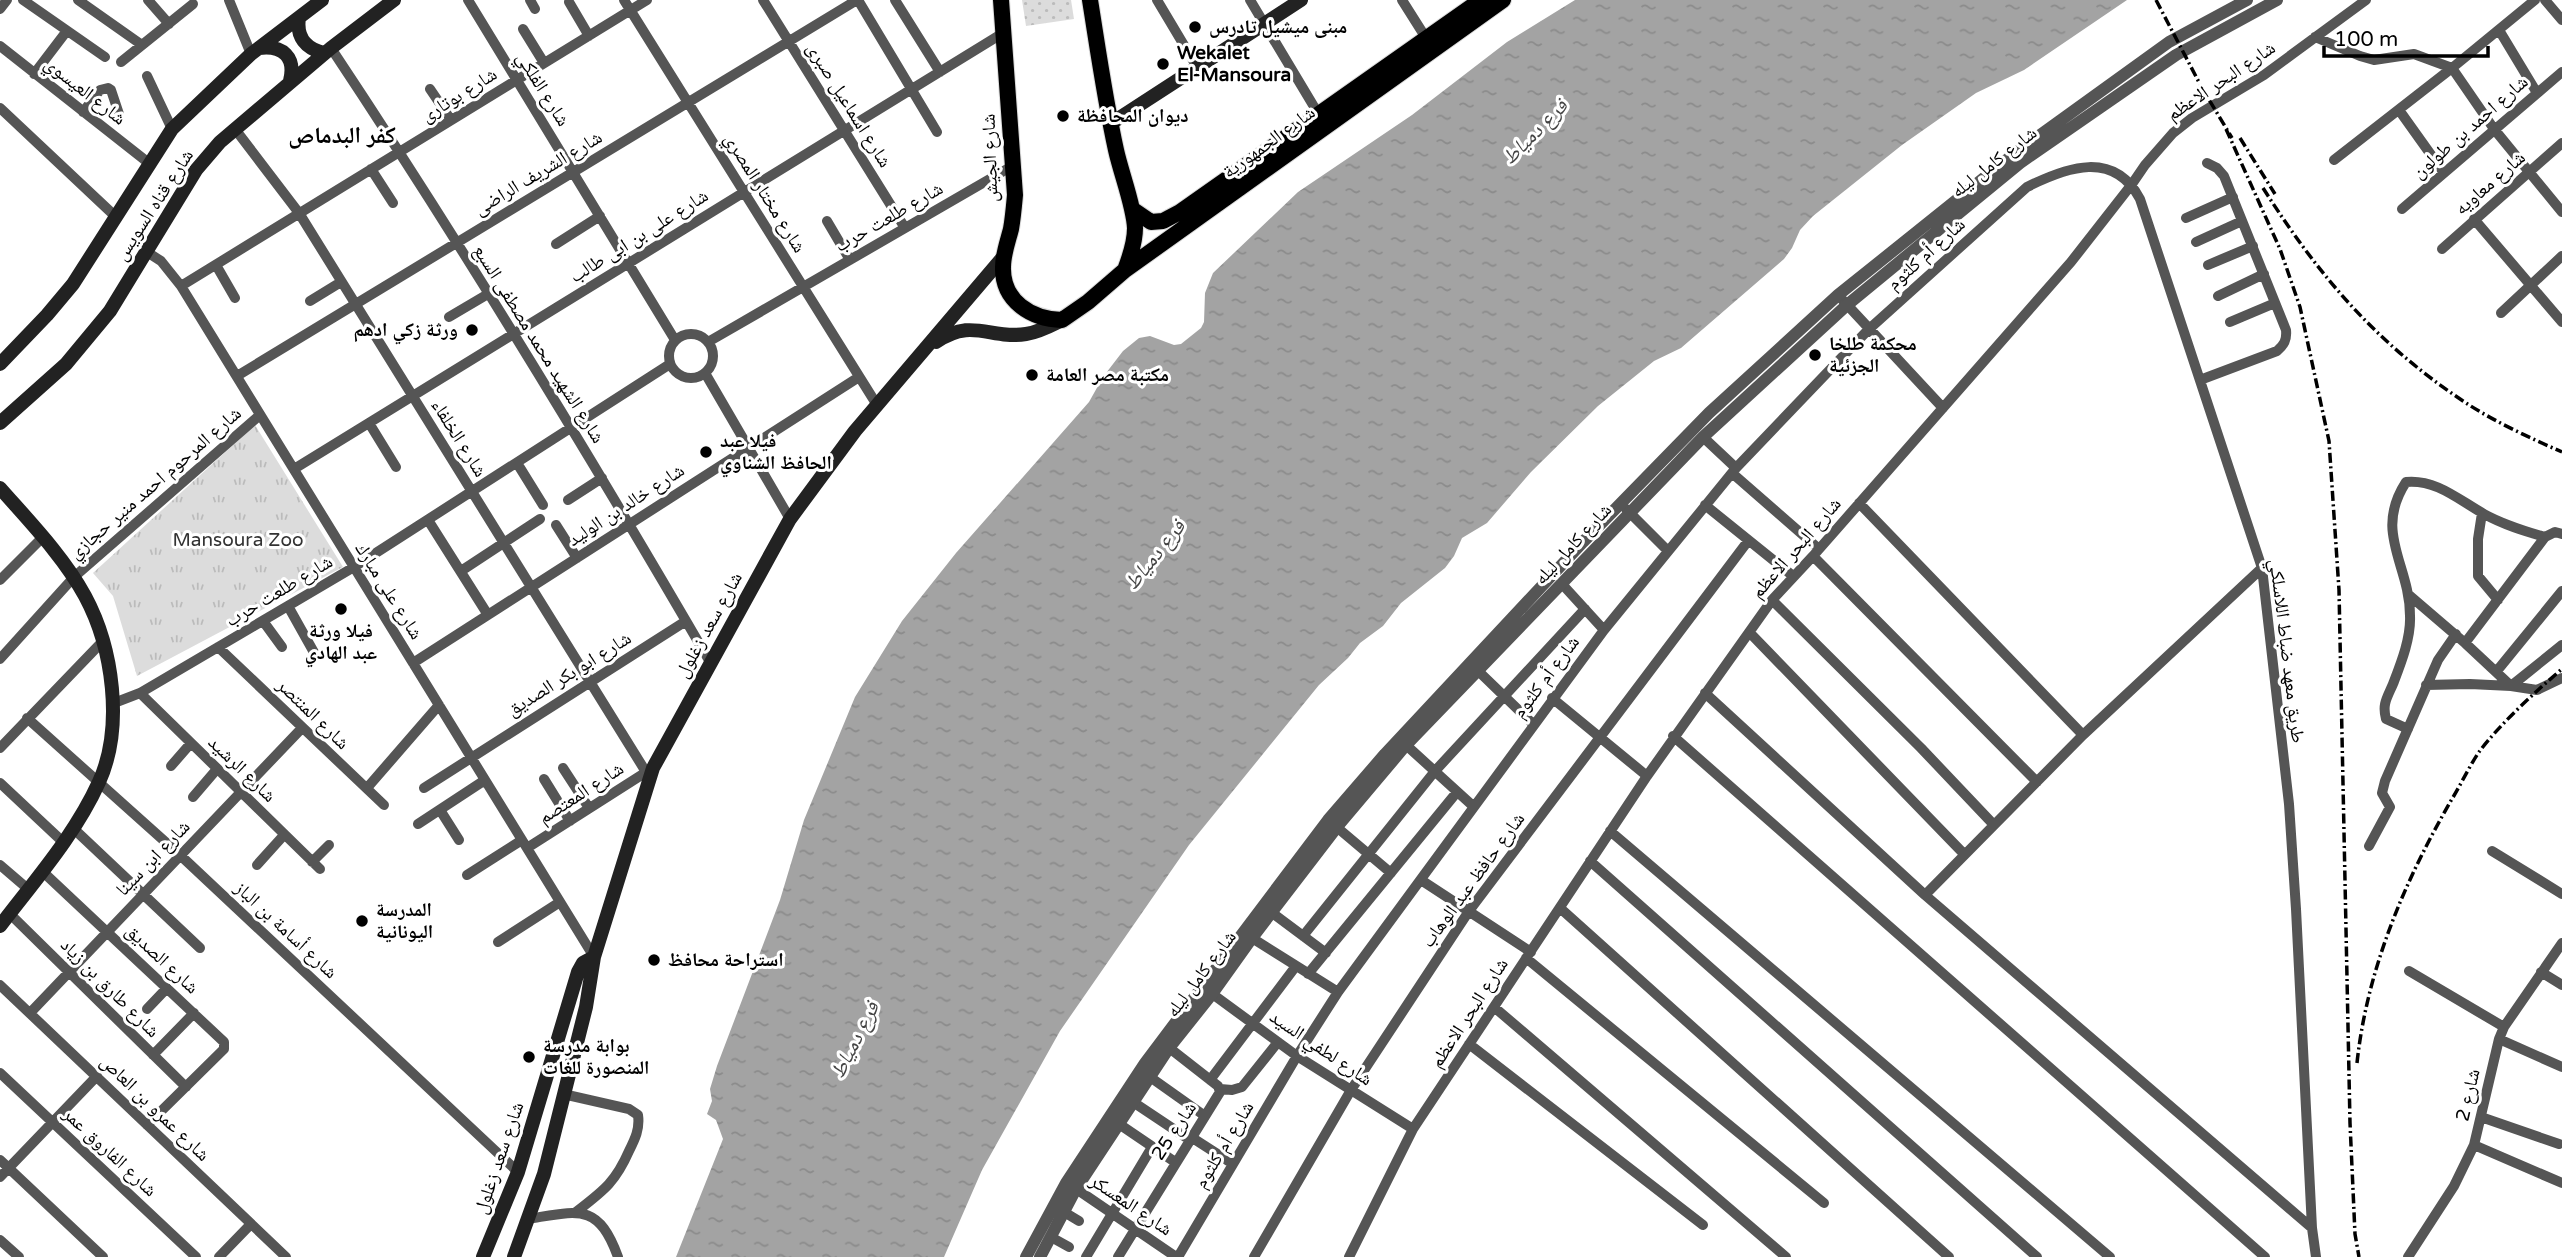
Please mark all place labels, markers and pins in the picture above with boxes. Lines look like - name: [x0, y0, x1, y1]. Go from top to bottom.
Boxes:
- place label: مبنى ميشيل تادرس: [1209, 16, 1347, 38]
- marker: مبنى ميشيل تادرس: [1187, 19, 1203, 35]
- place label: Wekalet El-Mansoura: [1177, 42, 1291, 86]
- marker: Wekalet El-Mansoura: [1155, 56, 1171, 72]
- place label: ديوان المحافظة: [1077, 105, 1189, 127]
- marker: ديوان المحافظة: [1055, 108, 1071, 124]
- place label: ورثة زكي ادهم: [353, 319, 458, 345]
- marker: ورثة زكي ادهم: [464, 322, 480, 338]
- place label: محكمة طلخا الجزئية: [1829, 333, 1917, 377]
- marker: محكمة طلخا الجزئية: [1807, 347, 1823, 363]
- place label: مكتبة مصر العامة: [1046, 364, 1169, 386]
- marker: مكتبة مصر العامة: [1024, 367, 1040, 383]
- place label: فيلا عبد الحافظ الشناوي: [720, 430, 832, 478]
- marker: فيلا عبد الحافظ الشناوي: [698, 444, 714, 460]
- marker: فيلا ورثة عبد الهادي: [333, 601, 349, 617]
- place label: فيلا ورثة عبد الهادي: [305, 620, 377, 668]
- place label: المدرسة اليونانية: [376, 899, 433, 943]
- marker: المدرسة اليونانية: [354, 913, 370, 929]
- place label: استراحة محافظ: [668, 949, 784, 971]
- marker: استراحة محافظ: [646, 952, 662, 968]
- place label: بوابة مدرسة المنصورة للغات: [543, 1035, 650, 1079]
- marker: بوابة مدرسة المنصورة للغات: [521, 1049, 537, 1065]

